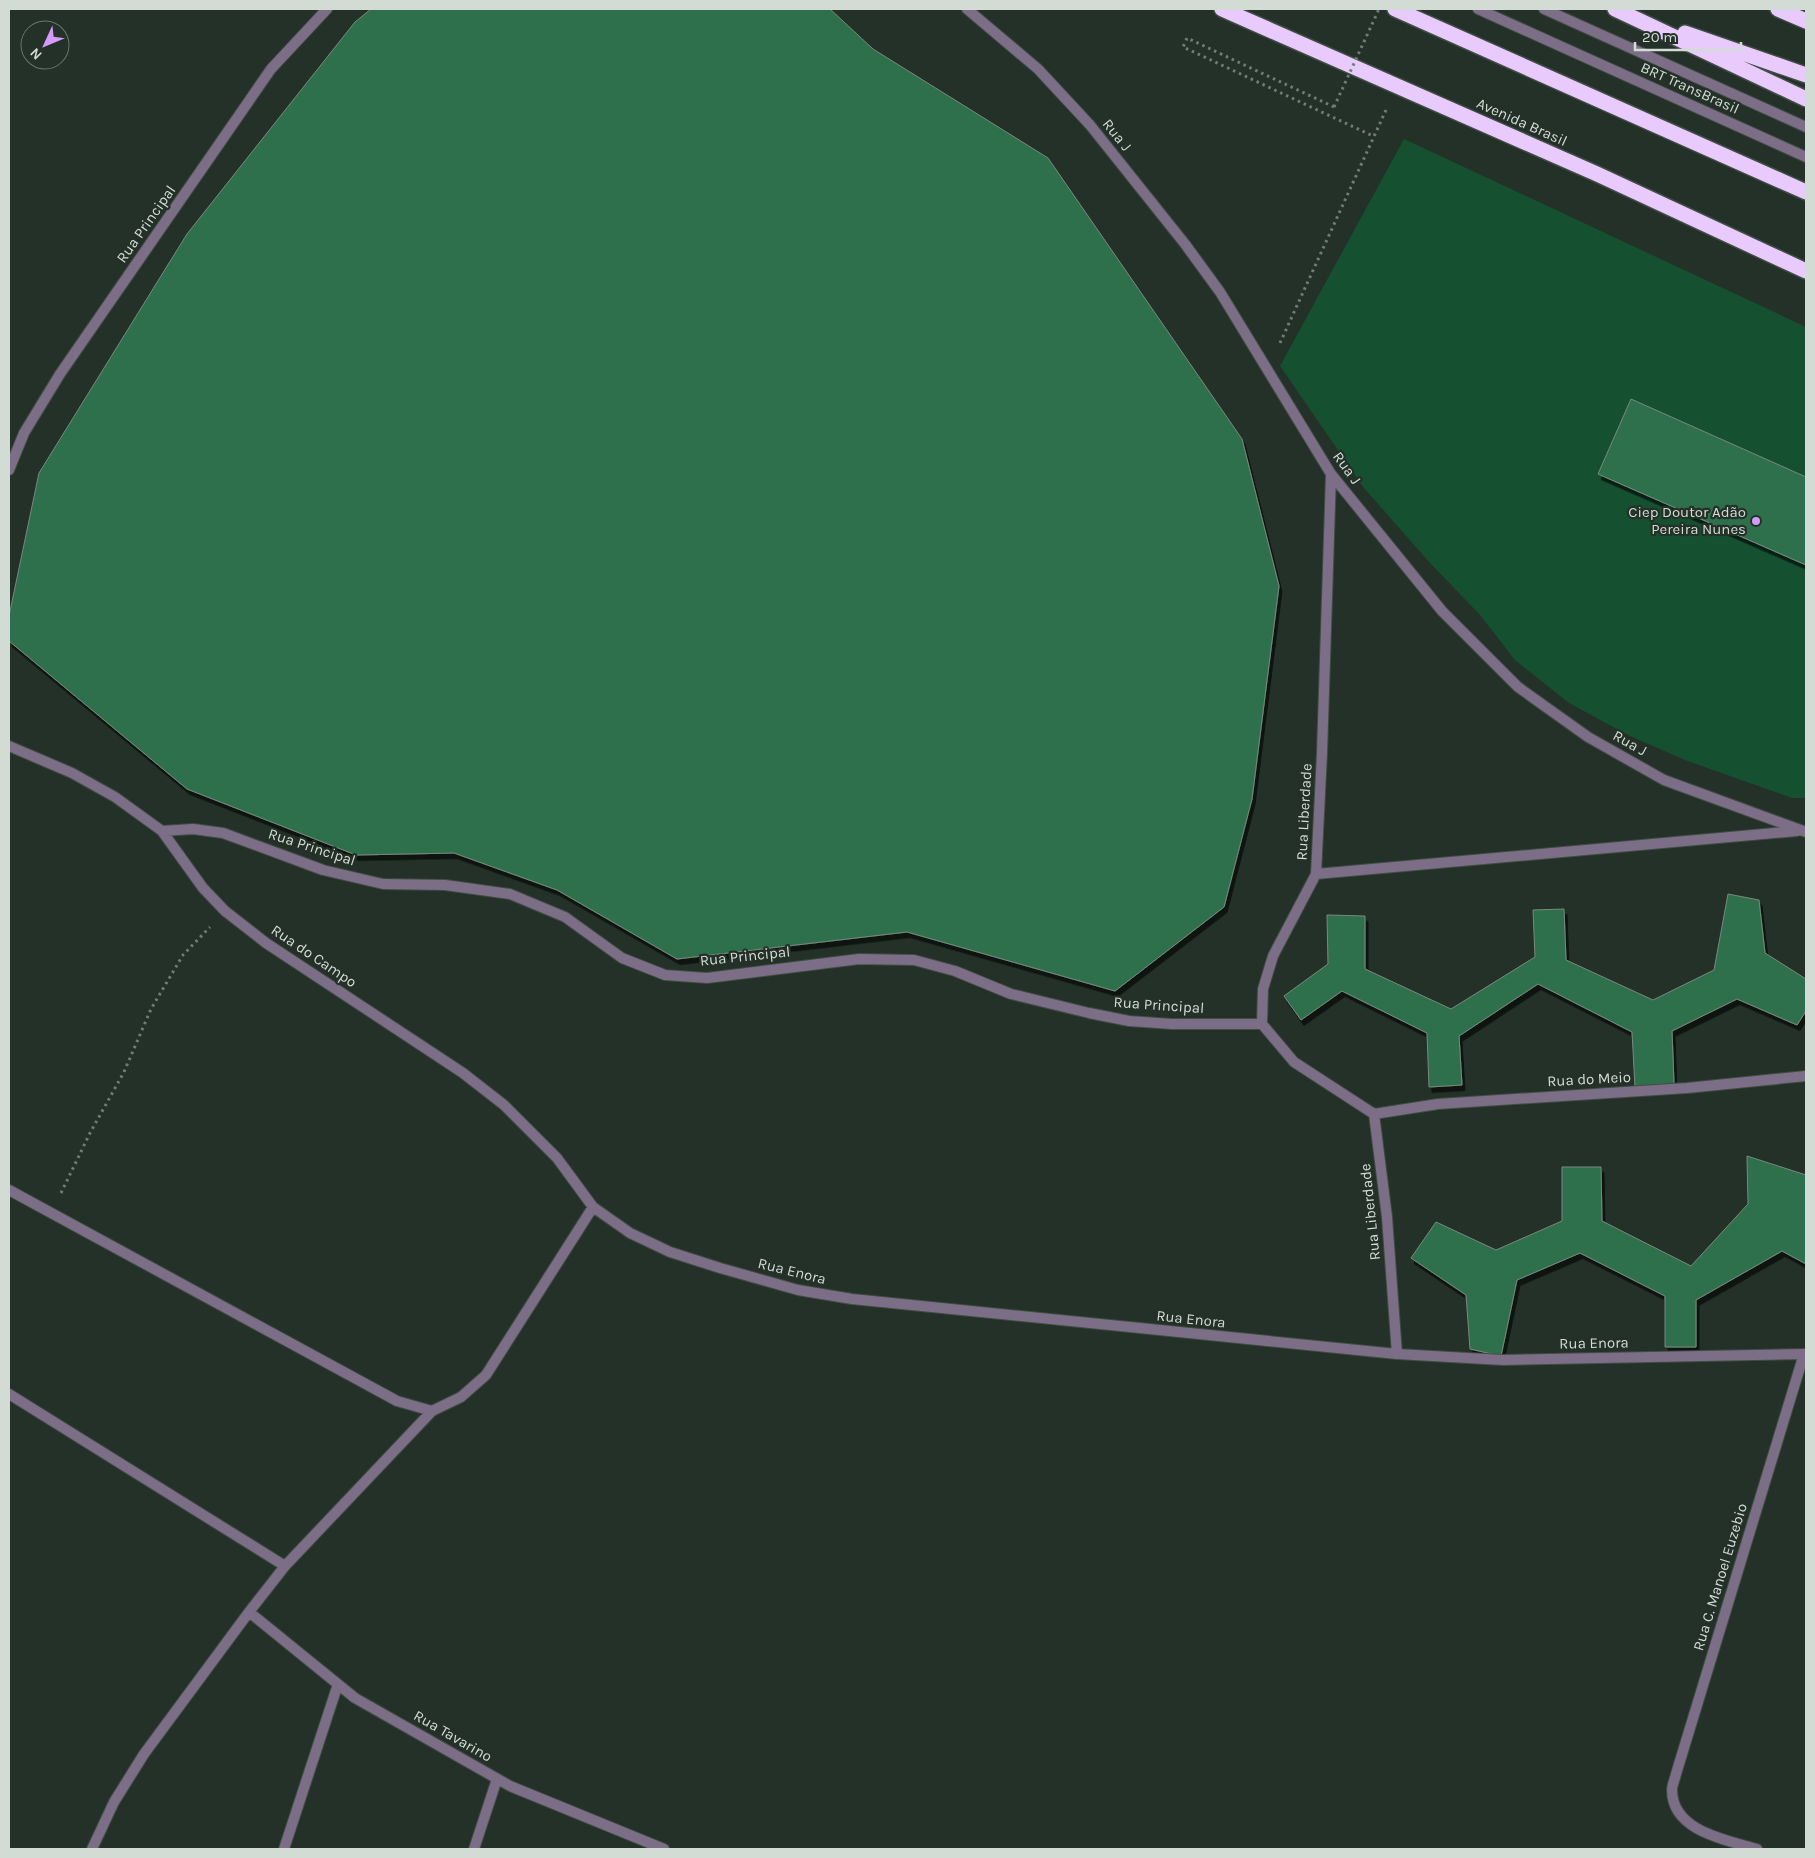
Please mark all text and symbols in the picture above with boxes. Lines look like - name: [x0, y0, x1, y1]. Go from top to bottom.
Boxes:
- north arrow: [20, 20, 70, 70]
- scale bar: [1635, 20, 1741, 52]
- text: 20 m: [1642, 28, 1677, 46]
- text: N: [26, 44, 46, 63]
- street label: BRT TransBrasil: [1638, 58, 1742, 118]
- street label: Avenida Brasil: [1474, 94, 1570, 150]
- street label: Rua J: [1099, 115, 1135, 155]
- street label: Rua Principal: [113, 182, 179, 266]
- street label: Rua J: [1329, 448, 1365, 488]
- place label: Ciep Doutor Adão Pereira Nunes: [1628, 503, 1746, 538]
- marker: Ciep Doutor Adão Pereira Nunes: [1750, 515, 1762, 527]
- street label: Rua J: [1610, 726, 1650, 760]
- street label: Rua Liberdade: [1292, 763, 1316, 861]
- street label: Rua Principal: [266, 824, 358, 870]
- street label: Rua do Campo: [268, 921, 360, 991]
- street label: Rua Principal: [699, 942, 791, 970]
- street label: Rua Principal: [1113, 993, 1205, 1017]
- street label: Rua do Meio: [1547, 1068, 1631, 1090]
- street label: Rua Liberdade: [1356, 1163, 1384, 1261]
- street label: Rua Enora: [756, 1254, 828, 1288]
- street label: Rua Enora: [1156, 1306, 1226, 1332]
- street label: Rua Enora: [1559, 1333, 1629, 1353]
- street label: Rua C. Manoel Euzebio: [1689, 1501, 1751, 1653]
- street label: Rua Tavarino: [411, 1706, 495, 1766]

